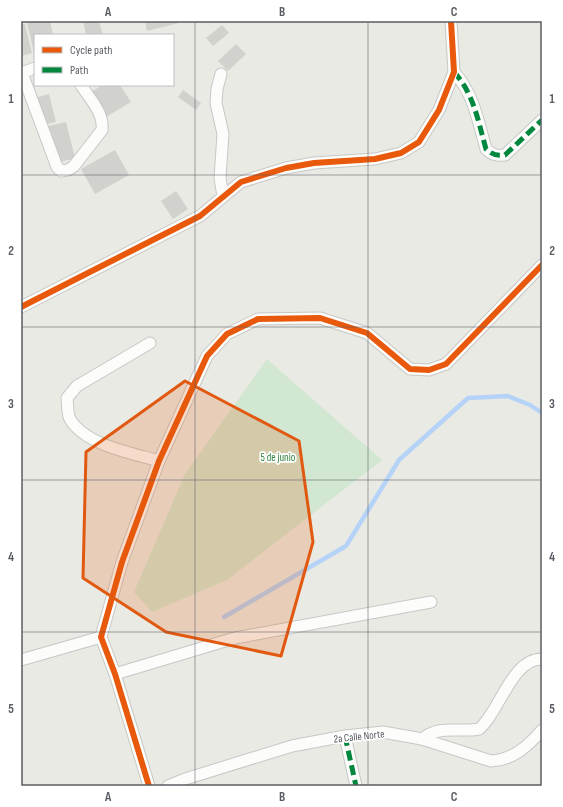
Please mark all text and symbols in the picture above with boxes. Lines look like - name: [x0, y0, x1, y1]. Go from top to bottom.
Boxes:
- text: A: [104, 4, 112, 20]
- text: B: [279, 4, 285, 20]
- text: C: [451, 4, 458, 20]
- legend: [34, 34, 174, 86]
- text: Cycle path: [70, 43, 112, 58]
- text: Path: [70, 63, 88, 78]
- text: 1: [8, 91, 14, 107]
- text: 1: [549, 91, 555, 107]
- text: 2: [8, 243, 14, 259]
- text: 2: [549, 243, 555, 259]
- text: 3: [8, 396, 14, 412]
- text: 3: [549, 396, 555, 412]
- park label: 5 de junio: [261, 451, 296, 464]
- text: 4: [8, 549, 14, 565]
- text: 4: [549, 549, 555, 565]
- text: 5: [8, 701, 14, 717]
- text: 5: [549, 701, 555, 717]
- street label: 2a Calle Norte: [333, 727, 385, 746]
- text: A: [104, 789, 112, 805]
- text: B: [279, 789, 285, 805]
- text: C: [451, 789, 458, 805]

